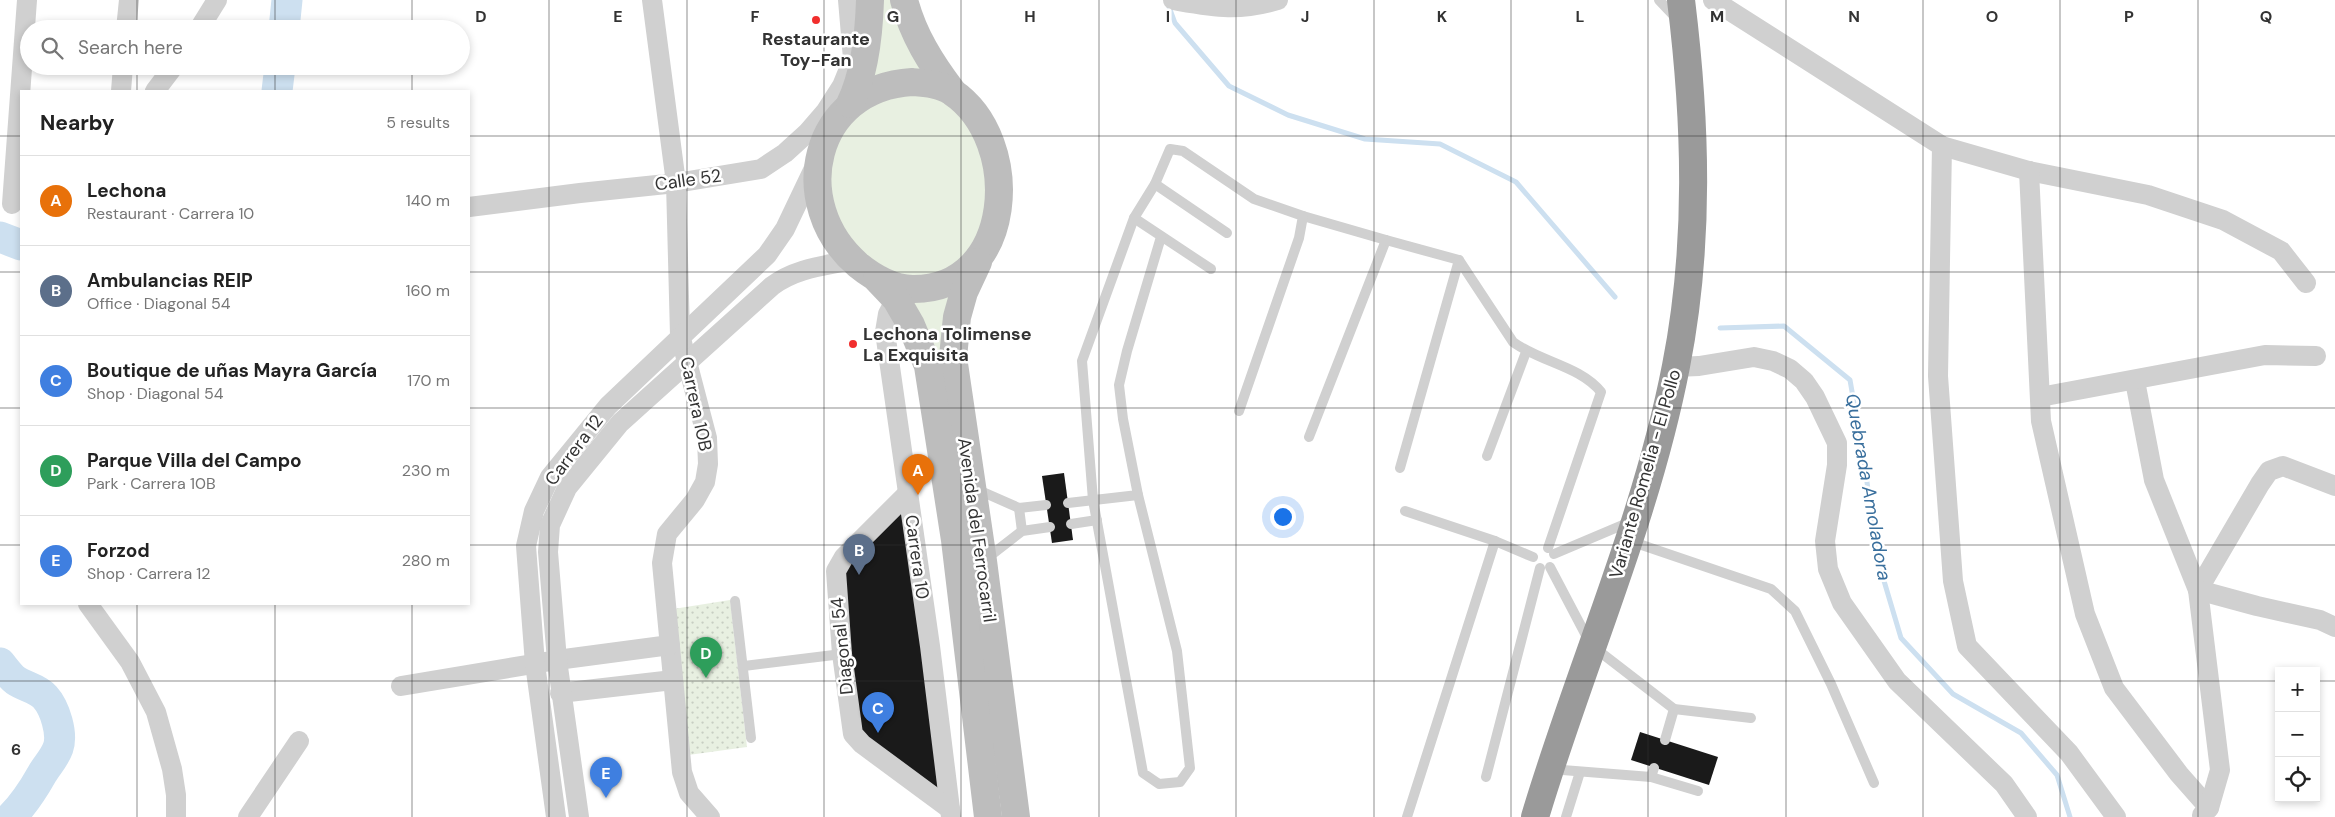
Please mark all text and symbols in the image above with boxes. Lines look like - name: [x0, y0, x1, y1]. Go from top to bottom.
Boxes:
- text: D: [475, 6, 487, 27]
- text: E: [613, 6, 623, 27]
- text: F: [751, 6, 760, 27]
- text: G: [887, 6, 899, 27]
- text: H: [1024, 6, 1036, 27]
- text: I: [1166, 6, 1170, 27]
- text: J: [1301, 6, 1309, 27]
- text: K: [1437, 6, 1448, 27]
- text: L: [1576, 6, 1585, 27]
- text: M: [1710, 6, 1724, 27]
- text: N: [1848, 6, 1860, 27]
- text: O: [1986, 6, 1998, 27]
- text: P: [2124, 6, 2134, 27]
- text: Q: [2260, 6, 2272, 27]
- marker: Restaurante Toy-Fan: [810, 14, 822, 26]
- search box: [20, 20, 470, 75]
- place label: Restaurante Toy-Fan: [762, 27, 870, 72]
- icon: search: [38, 34, 66, 62]
- text: Search here: [78, 35, 183, 60]
- text: Nearby: [40, 109, 114, 137]
- text: 5 results: [386, 112, 450, 133]
- street label: Calle 52: [653, 163, 723, 197]
- text: Lechona: [87, 178, 166, 203]
- text: A: [50, 190, 62, 211]
- text: 140 m: [406, 190, 450, 211]
- text: Restaurant · Carrera 10: [87, 203, 254, 224]
- text: Ambulancias REIP: [87, 268, 253, 293]
- text: B: [51, 280, 61, 301]
- text: 160 m: [406, 280, 450, 301]
- text: Office · Diagonal 54: [87, 293, 231, 314]
- place label: Lechona Tolimense La Exquisita: [863, 322, 1032, 367]
- marker: Lechona Tolimense La Exquisita: [847, 338, 859, 350]
- street label: Carrera 10B: [674, 355, 718, 454]
- text: Boutique de uñas Mayra García: [87, 358, 377, 383]
- street label: Variante Romelia - El Pollo: [1604, 367, 1686, 581]
- text: C: [50, 370, 62, 391]
- text: 170 m: [407, 370, 450, 391]
- text: Shop · Diagonal 54: [87, 383, 224, 404]
- water label: Quebrada Amoladora: [1840, 391, 1897, 583]
- street label: Carrera 12: [539, 410, 609, 490]
- street label: Avenida del Ferrocarril: [952, 436, 1002, 624]
- text: Parque Villa del Campo: [87, 448, 302, 473]
- pin: A: [902, 454, 934, 495]
- text: D: [50, 460, 62, 481]
- text: 230 m: [402, 460, 450, 481]
- text: Park · Carrera 10B: [87, 473, 216, 494]
- your location: [1270, 504, 1296, 530]
- street label: Carrera 10: [899, 513, 935, 601]
- pin: B: [843, 534, 875, 575]
- text: Forzod: [87, 538, 150, 563]
- text: E: [51, 550, 61, 571]
- text: 280 m: [402, 550, 450, 571]
- text: Shop · Carrera 12: [87, 563, 211, 584]
- street label: Diagonal 54: [825, 596, 859, 696]
- pin: D: [690, 637, 722, 678]
- map controls: [2275, 667, 2320, 802]
- button: +: [2275, 667, 2320, 712]
- pin: C: [862, 692, 894, 733]
- button: −: [2275, 712, 2320, 757]
- text: 6: [11, 739, 21, 760]
- pin: E: [590, 757, 622, 798]
- button: locate: [2275, 757, 2320, 802]

